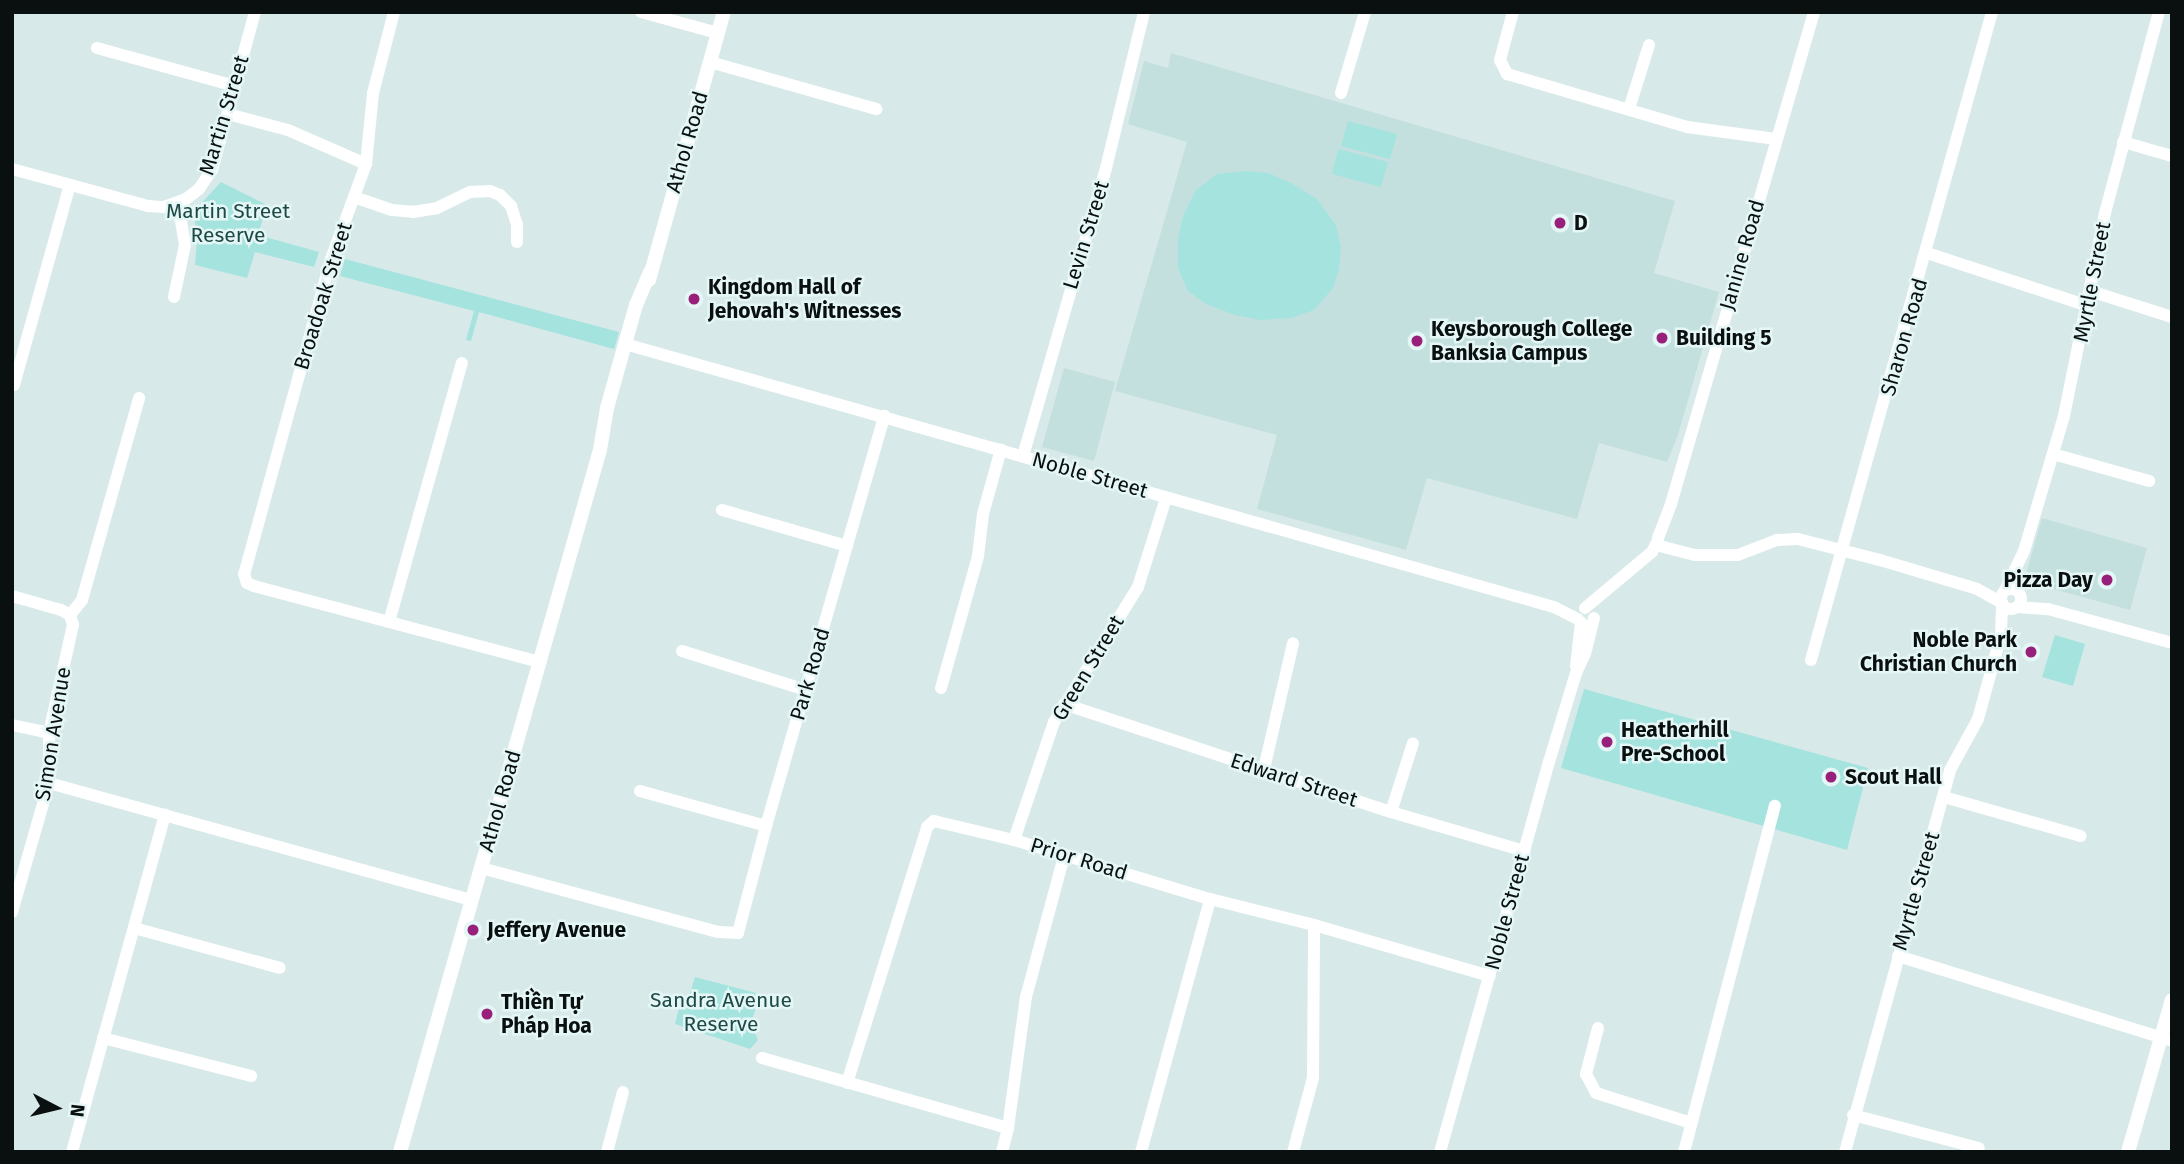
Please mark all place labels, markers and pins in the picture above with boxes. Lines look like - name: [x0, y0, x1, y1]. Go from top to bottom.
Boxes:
- place label: D: [1574, 210, 1588, 236]
- marker: D: [1552, 215, 1568, 231]
- place label: Kingdom Hall of Jehovah's Witnesses: [708, 274, 901, 324]
- marker: Kingdom Hall of Jehovah's Witnesses: [686, 291, 702, 307]
- place label: Keysborough College Banksia Campus: [1431, 316, 1632, 366]
- place label: Building 5: [1676, 325, 1771, 351]
- marker: Building 5: [1654, 330, 1670, 346]
- marker: Keysborough College Banksia Campus: [1409, 333, 1425, 349]
- place label: Pizza Day: [2003, 567, 2093, 593]
- marker: Pizza Day: [2099, 572, 2115, 588]
- place label: Noble Park Christian Church: [1860, 627, 2017, 677]
- marker: Noble Park Christian Church: [2023, 644, 2039, 660]
- place label: Heatherhill Pre-School: [1621, 717, 1729, 767]
- marker: Heatherhill Pre-School: [1599, 734, 1615, 750]
- place label: Scout Hall: [1845, 764, 1942, 790]
- marker: Scout Hall: [1823, 769, 1839, 785]
- place label: Jeffery Avenue: [487, 917, 626, 943]
- marker: Jeffery Avenue: [465, 922, 481, 938]
- place label: Thiền Tự Pháp Hoa: [501, 989, 592, 1039]
- marker: Thiền Tự Pháp Hoa: [479, 1006, 495, 1022]

